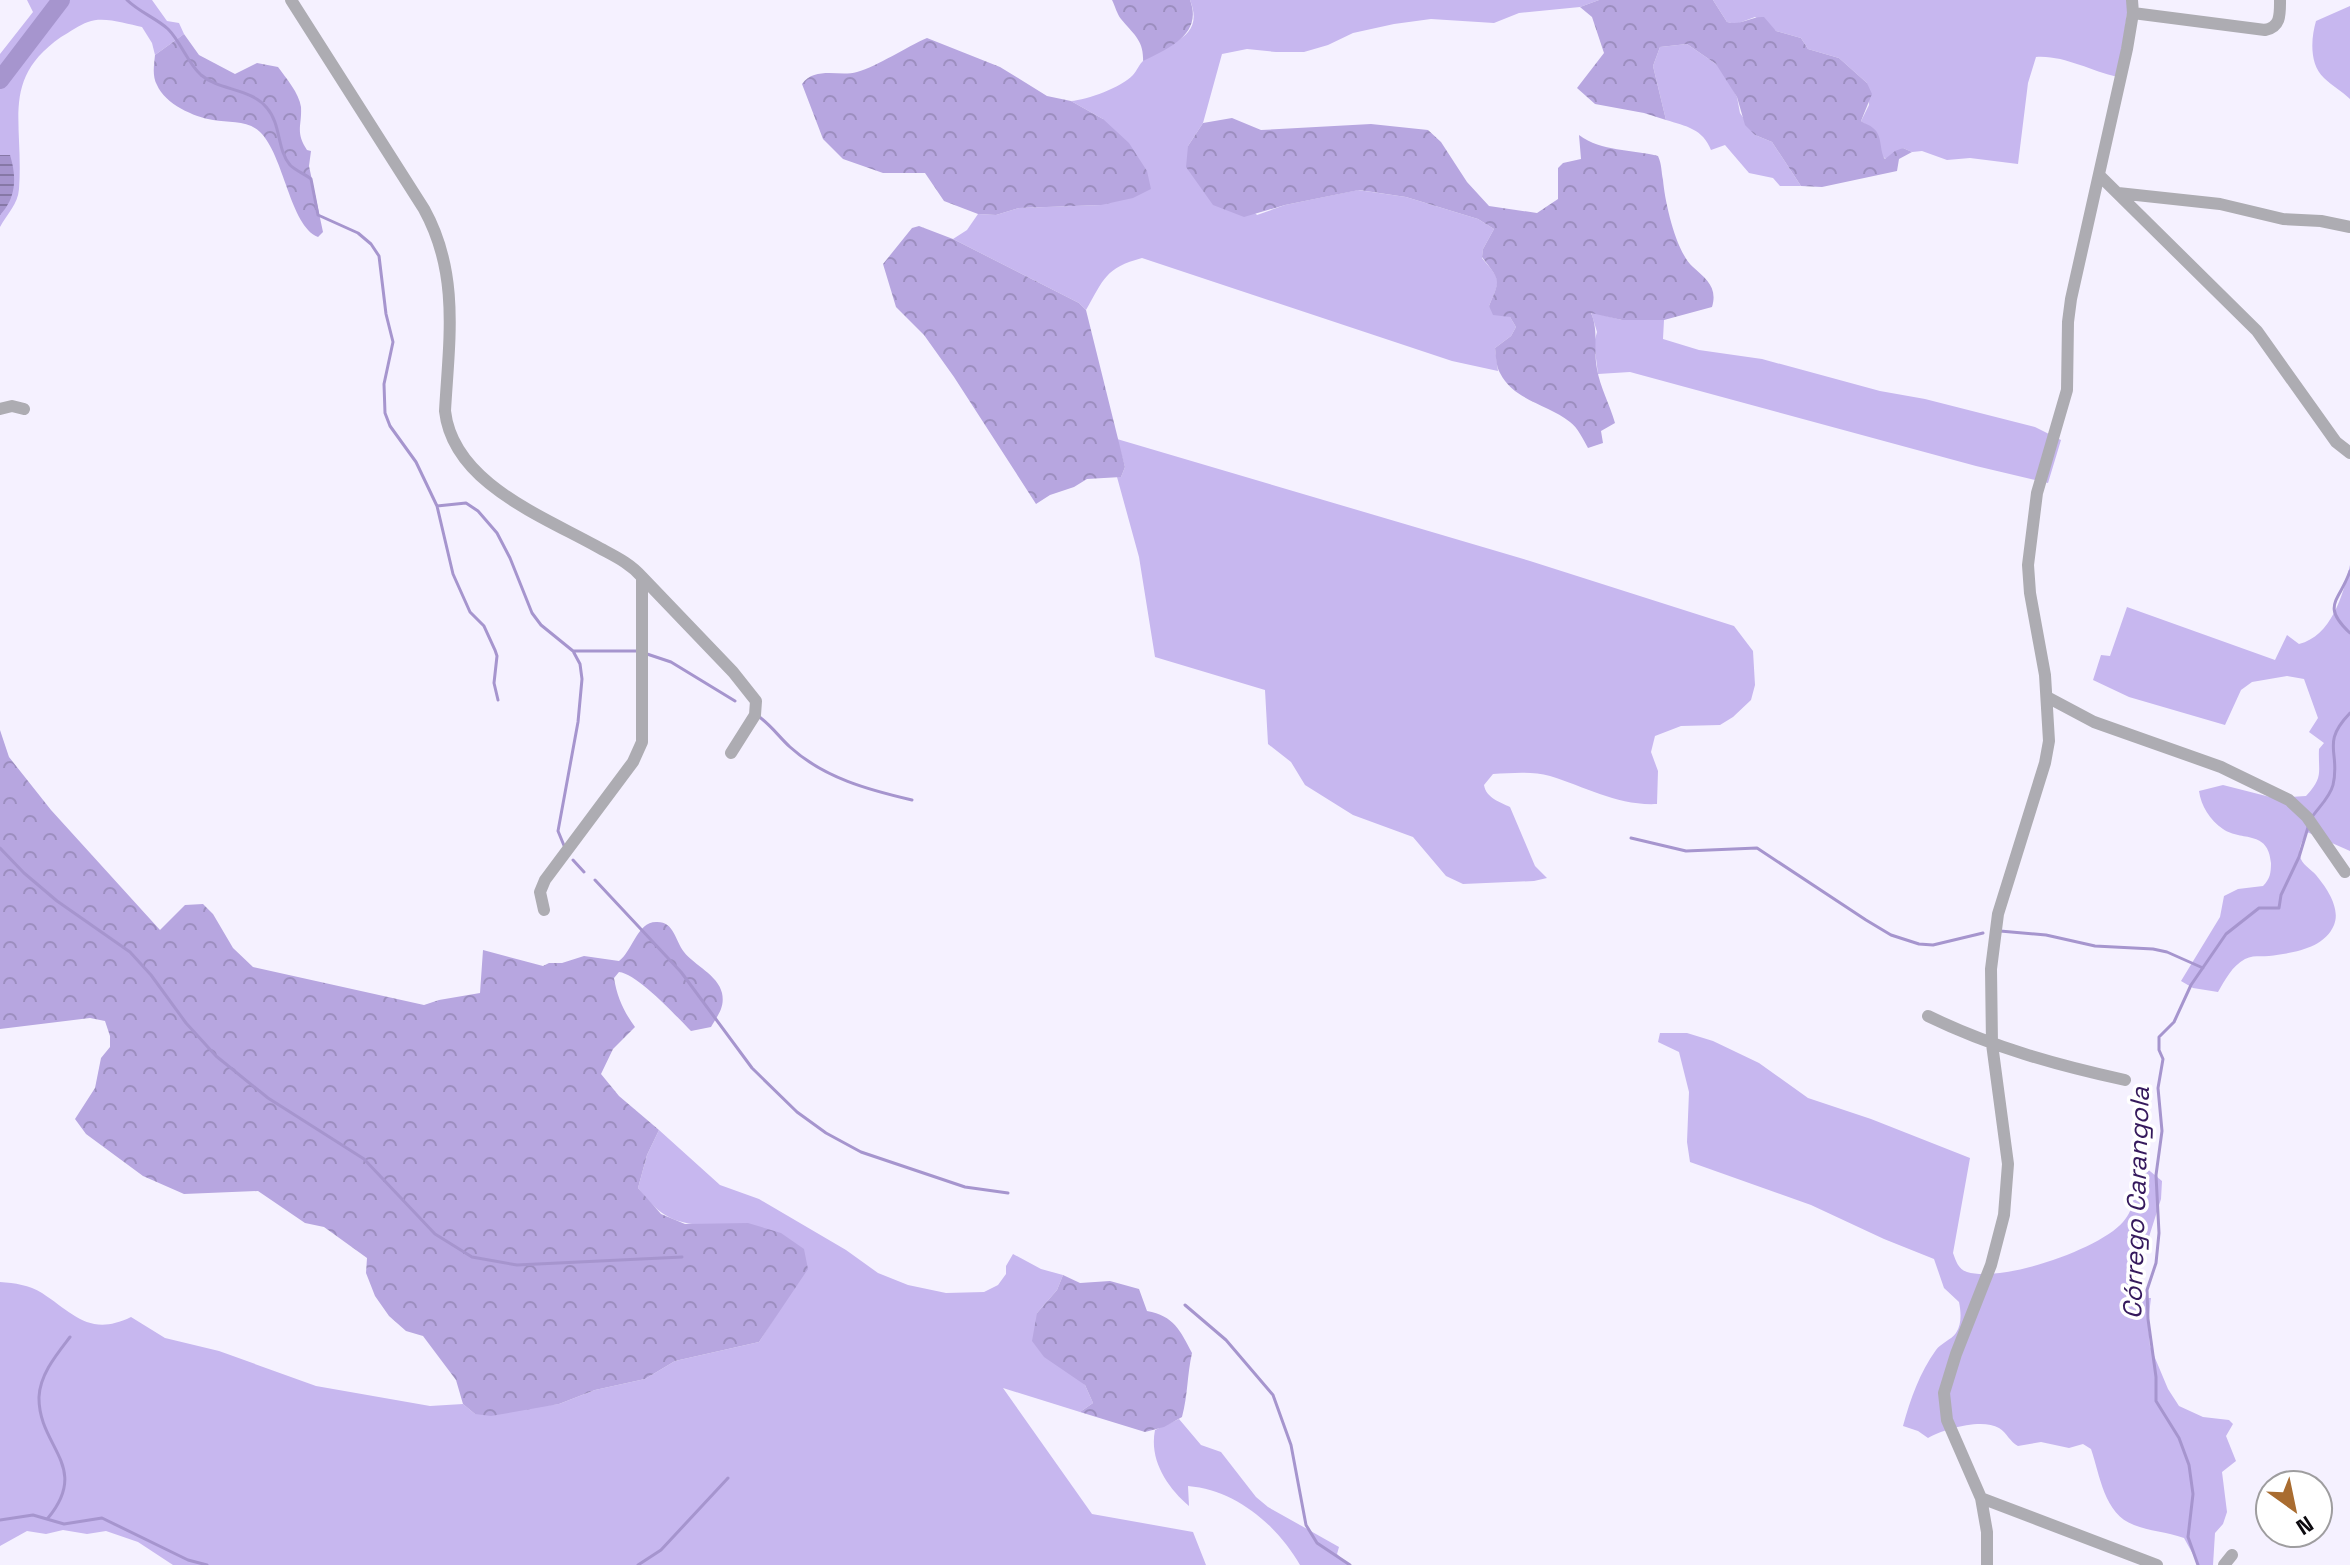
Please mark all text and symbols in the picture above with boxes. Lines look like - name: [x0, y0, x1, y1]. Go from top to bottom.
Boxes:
- water label: Córrego Carangola: [2115, 1085, 2157, 1320]
- north arrow: [2254, 1469, 2334, 1549]
- text: N: [2291, 1510, 2319, 1542]

